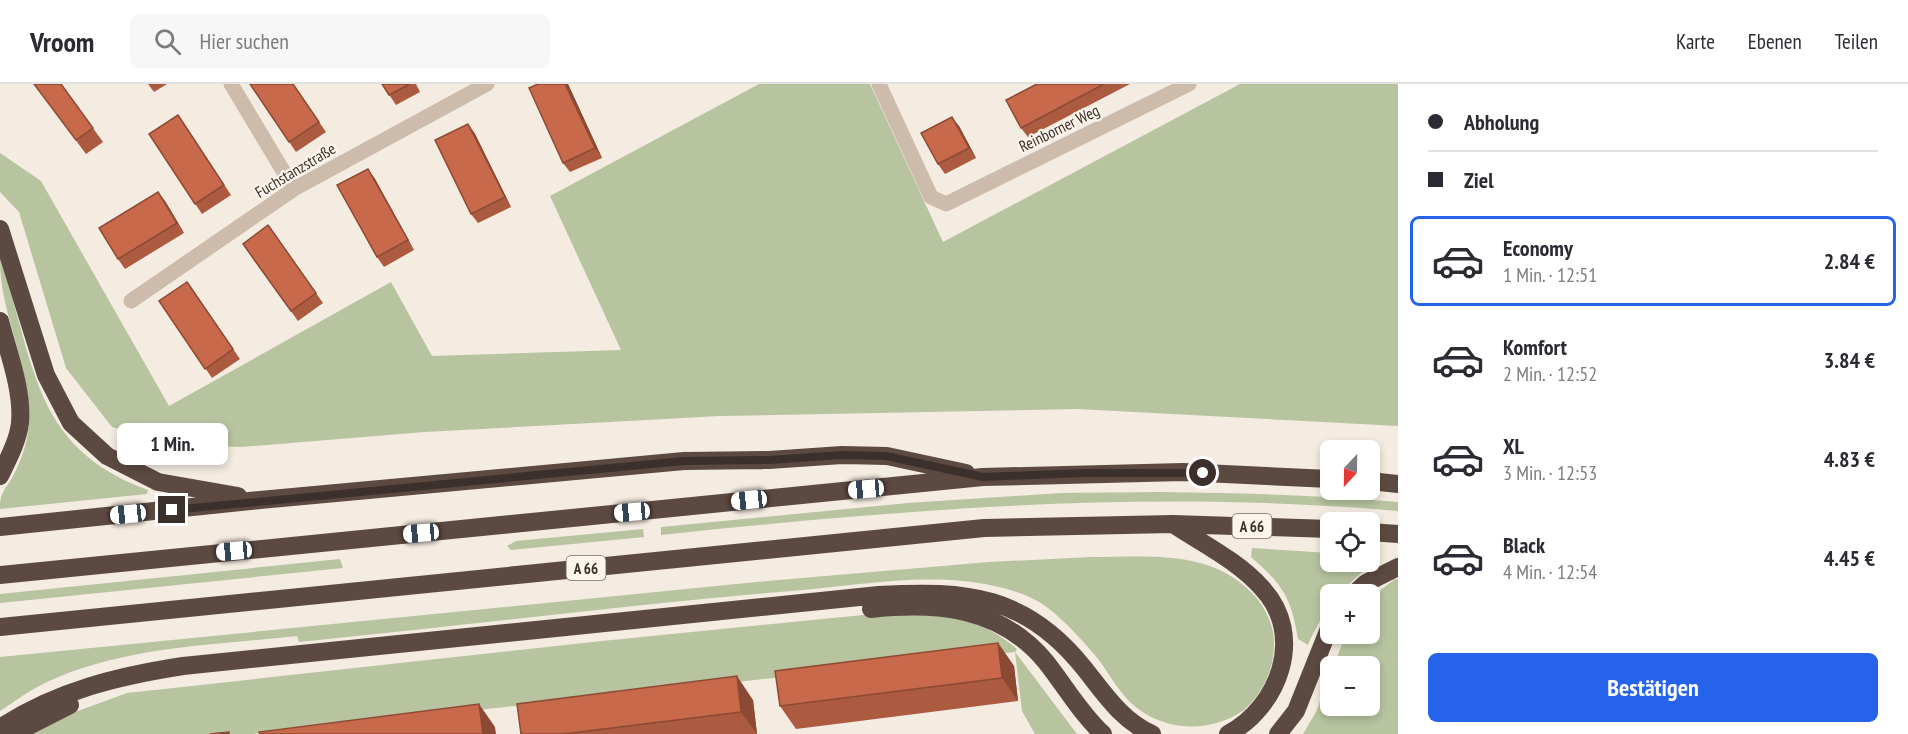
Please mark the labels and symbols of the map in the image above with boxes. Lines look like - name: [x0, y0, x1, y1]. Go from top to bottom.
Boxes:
- street label: Reinborner Weg: [1015, 100, 1103, 156]
- street label: Fuchstanzstraße: [251, 138, 339, 202]
- callout: 1 Min.: [116, 423, 228, 465]
- north arrow: [1320, 440, 1380, 500]
- route start: [1189, 459, 1216, 486]
- car: [847, 478, 885, 500]
- car: [730, 489, 768, 511]
- route end: [158, 496, 185, 523]
- car: [613, 501, 651, 523]
- car: [109, 503, 147, 525]
- road number: A 66: [1232, 514, 1272, 538]
- car: [402, 522, 440, 544]
- car: [215, 540, 253, 562]
- road number: A 66: [566, 556, 606, 580]

